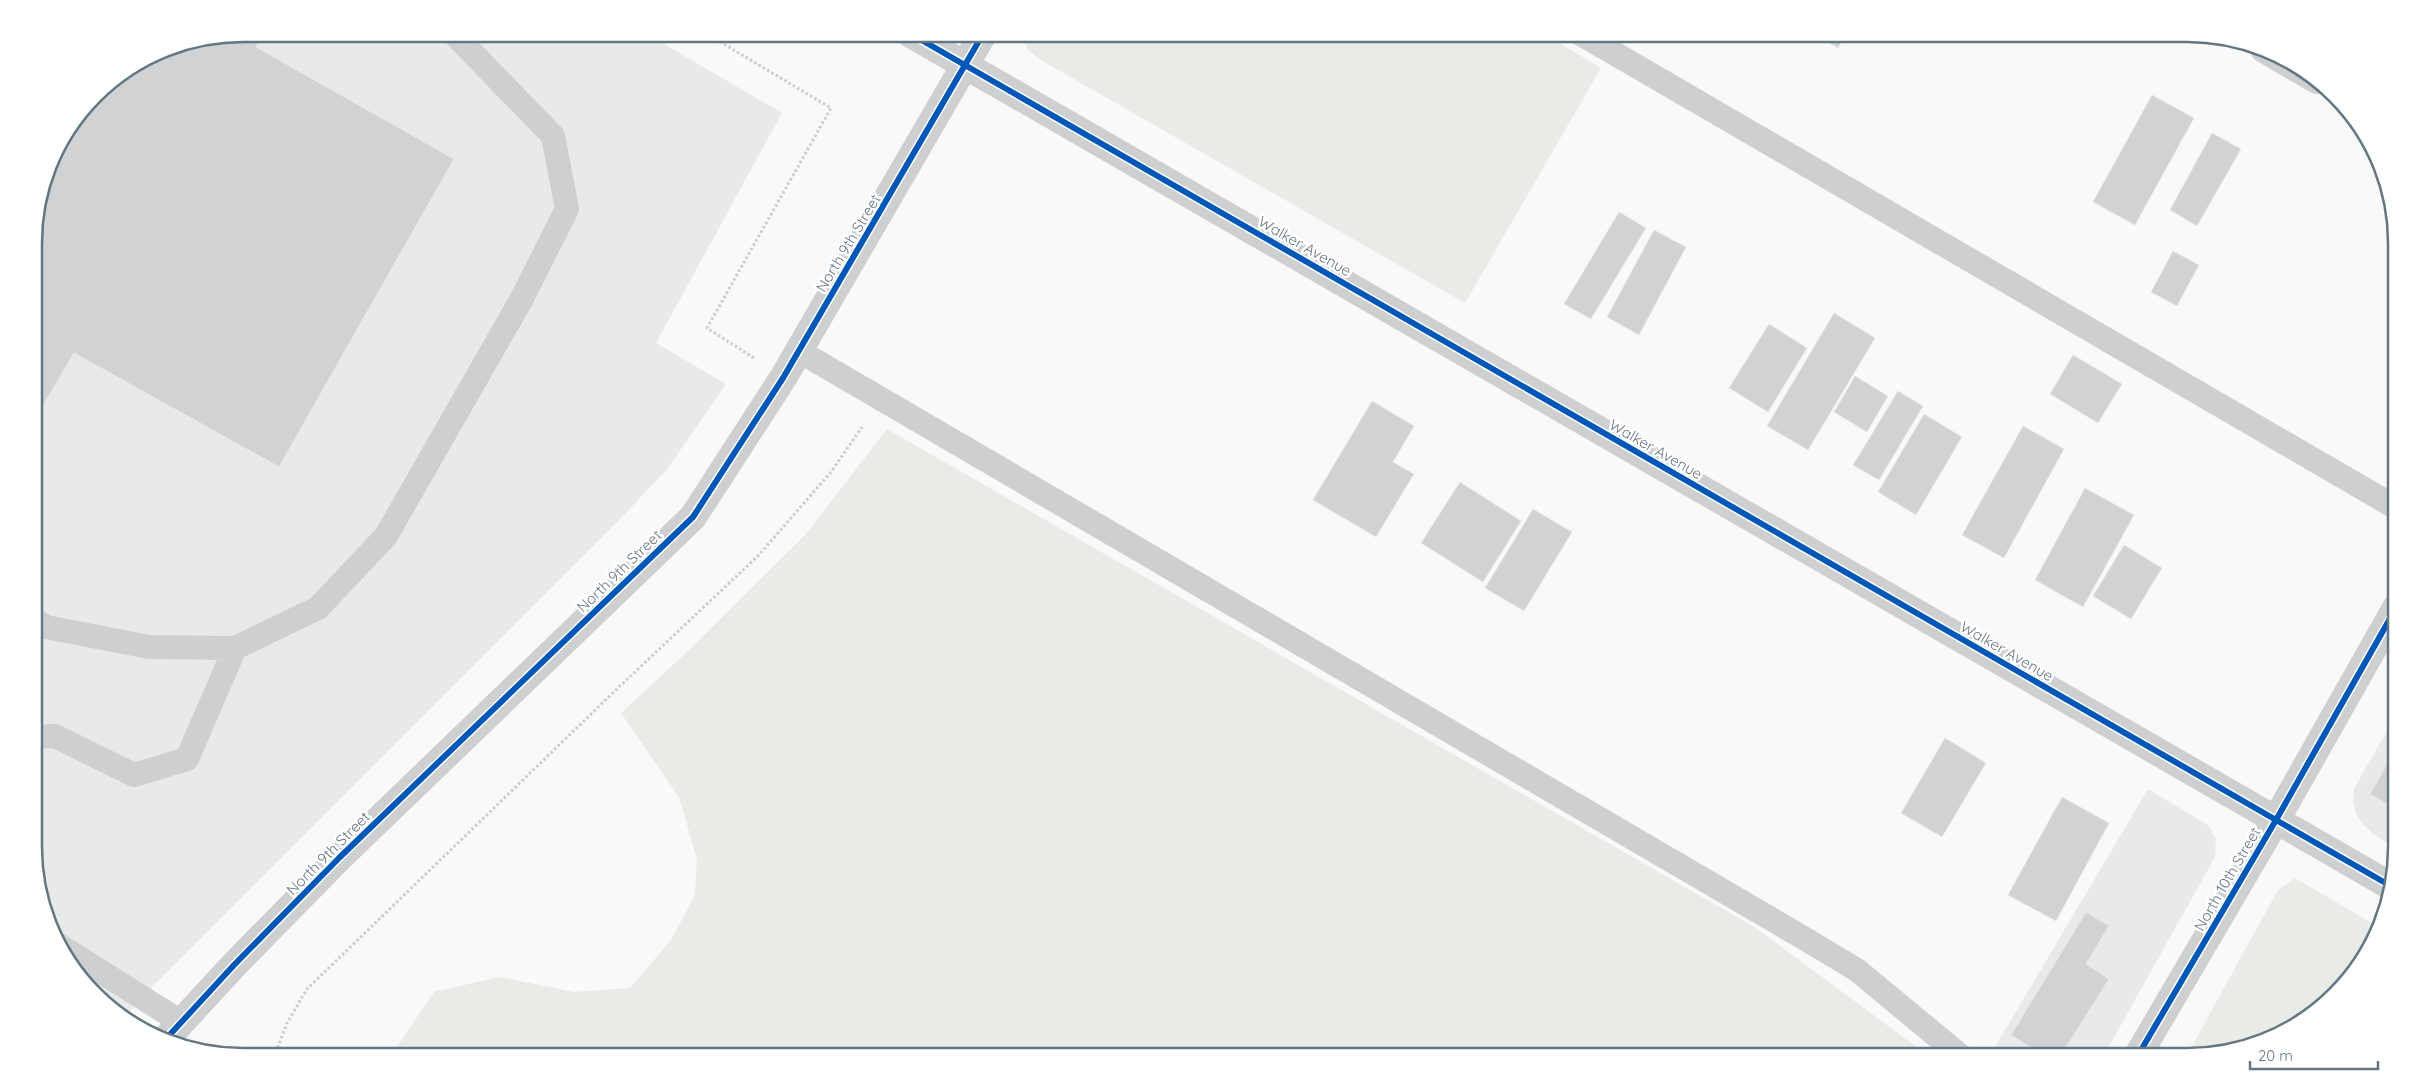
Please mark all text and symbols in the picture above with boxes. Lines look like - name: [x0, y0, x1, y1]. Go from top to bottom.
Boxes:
- street label: North 9th Street: [811, 191, 885, 295]
- street label: Walker Avenue: [1255, 212, 1355, 280]
- street label: Walker Avenue: [1606, 415, 1706, 483]
- street label: North 9th Street: [573, 526, 665, 616]
- street label: Walker Avenue: [1957, 617, 2057, 685]
- street label: North 9th Street: [282, 807, 374, 899]
- street label: North 10th Street: [2190, 824, 2264, 934]
- scale bar: [2250, 1038, 2378, 1070]
- text: 20 m: [2258, 1046, 2293, 1065]

